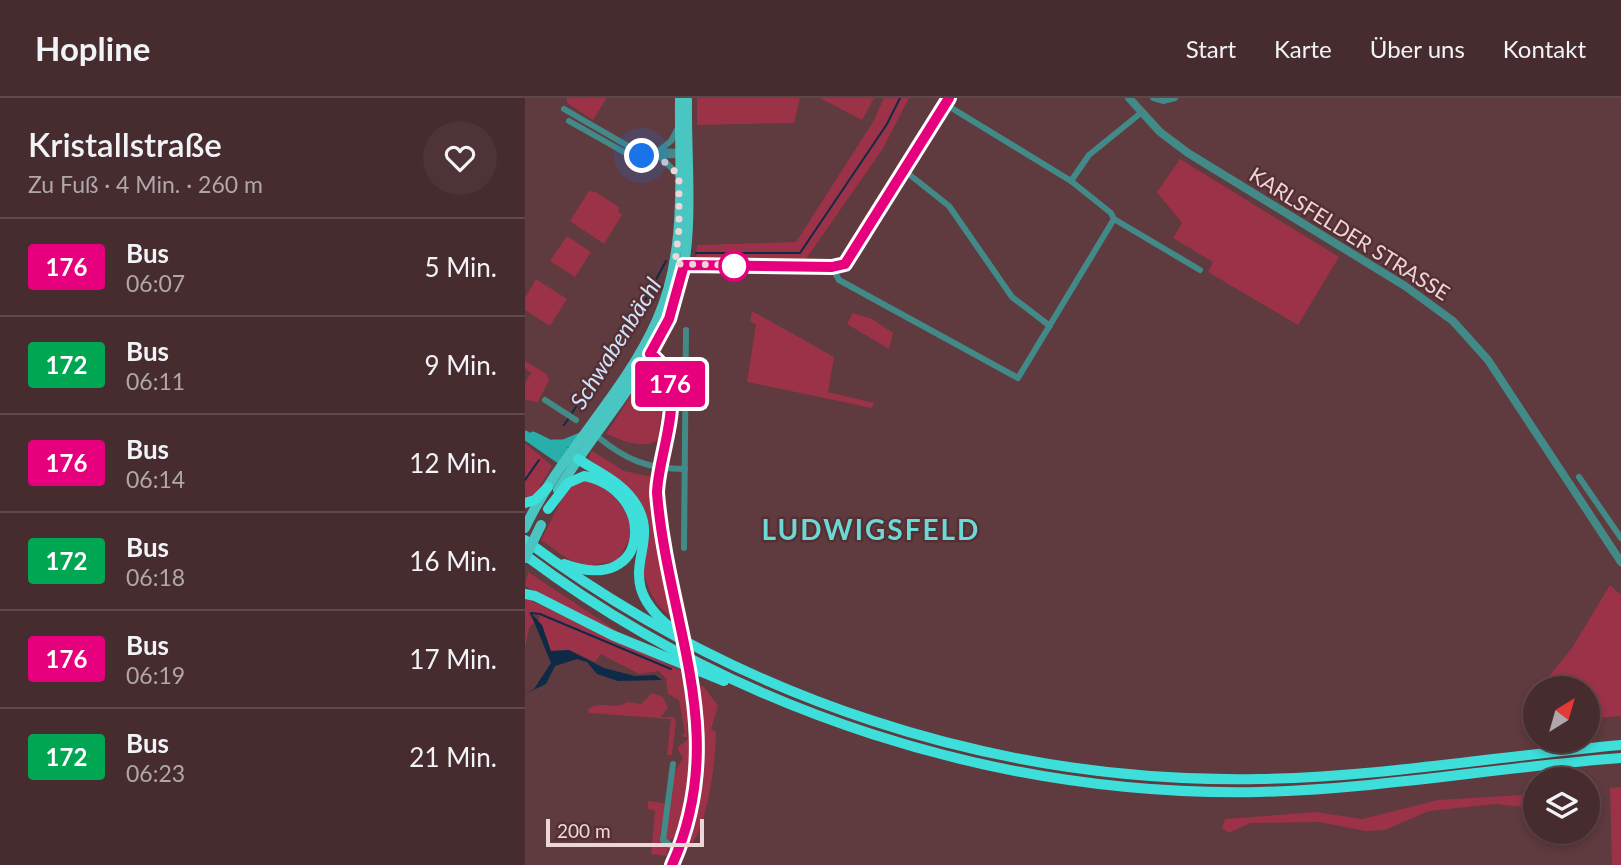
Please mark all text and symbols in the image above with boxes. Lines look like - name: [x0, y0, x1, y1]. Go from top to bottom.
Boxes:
- text: Hopline: [35, 28, 150, 68]
- text: Start: [1186, 34, 1236, 63]
- text: Karte: [1274, 34, 1332, 63]
- text: Über uns: [1370, 34, 1465, 63]
- text: Kontakt: [1503, 34, 1586, 63]
- button: heart: [423, 121, 497, 195]
- text: Kristallstraße: [28, 124, 222, 164]
- your location: [624, 138, 659, 173]
- street label: KARLSFELDER STRASSE: [1245, 161, 1455, 305]
- text: Zu Fuß · 4 Min. · 260 m: [28, 170, 263, 198]
- text: Bus: [126, 237, 169, 269]
- text: 5 Min.: [424, 251, 497, 283]
- unlabelled marker: [719, 251, 749, 281]
- text: 176: [46, 252, 87, 281]
- text: 06:07: [126, 269, 185, 297]
- water label: Schwabenbächl: [564, 272, 666, 414]
- text: Bus: [126, 335, 169, 367]
- text: 9 Min.: [424, 349, 497, 381]
- text: 172: [46, 350, 87, 379]
- line badge: 176: [630, 361, 710, 407]
- text: 06:11: [126, 367, 185, 395]
- text: 176: [649, 369, 691, 398]
- text: Bus: [126, 433, 169, 465]
- text: 12 Min.: [409, 447, 497, 479]
- text: 176: [46, 448, 87, 477]
- text: 06:14: [126, 465, 185, 493]
- district label: LUDWIGSFELD: [762, 512, 980, 546]
- text: Bus: [126, 531, 169, 563]
- text: 16 Min.: [409, 545, 497, 577]
- text: 172: [46, 546, 87, 575]
- text: 06:18: [126, 563, 185, 591]
- text: Bus: [126, 629, 169, 661]
- text: 17 Min.: [409, 643, 497, 675]
- text: 176: [46, 644, 87, 673]
- text: 06:19: [126, 661, 185, 689]
- north arrow: [1523, 676, 1599, 752]
- map controls: [1523, 676, 1600, 844]
- text: Bus: [126, 727, 169, 759]
- text: 21 Min.: [409, 741, 497, 773]
- text: 172: [46, 742, 87, 771]
- text: 06:23: [126, 759, 185, 787]
- button: layers: [1523, 767, 1600, 844]
- scale bar: [546, 816, 703, 848]
- text: 200 m: [557, 819, 611, 842]

